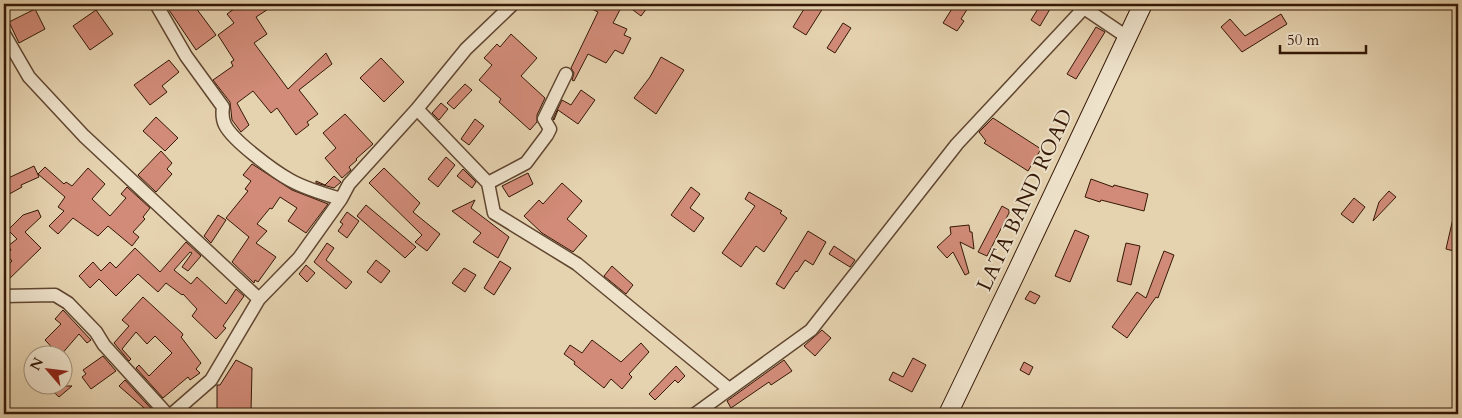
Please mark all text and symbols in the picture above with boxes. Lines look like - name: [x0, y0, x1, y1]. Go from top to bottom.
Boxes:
- scale bar: [1280, 22, 1366, 54]
- text: 50 m: [1287, 30, 1319, 50]
- street label: LATA BAND ROAD: [970, 104, 1080, 296]
- north arrow: [22, 346, 72, 396]
- text: N: [26, 354, 48, 374]

